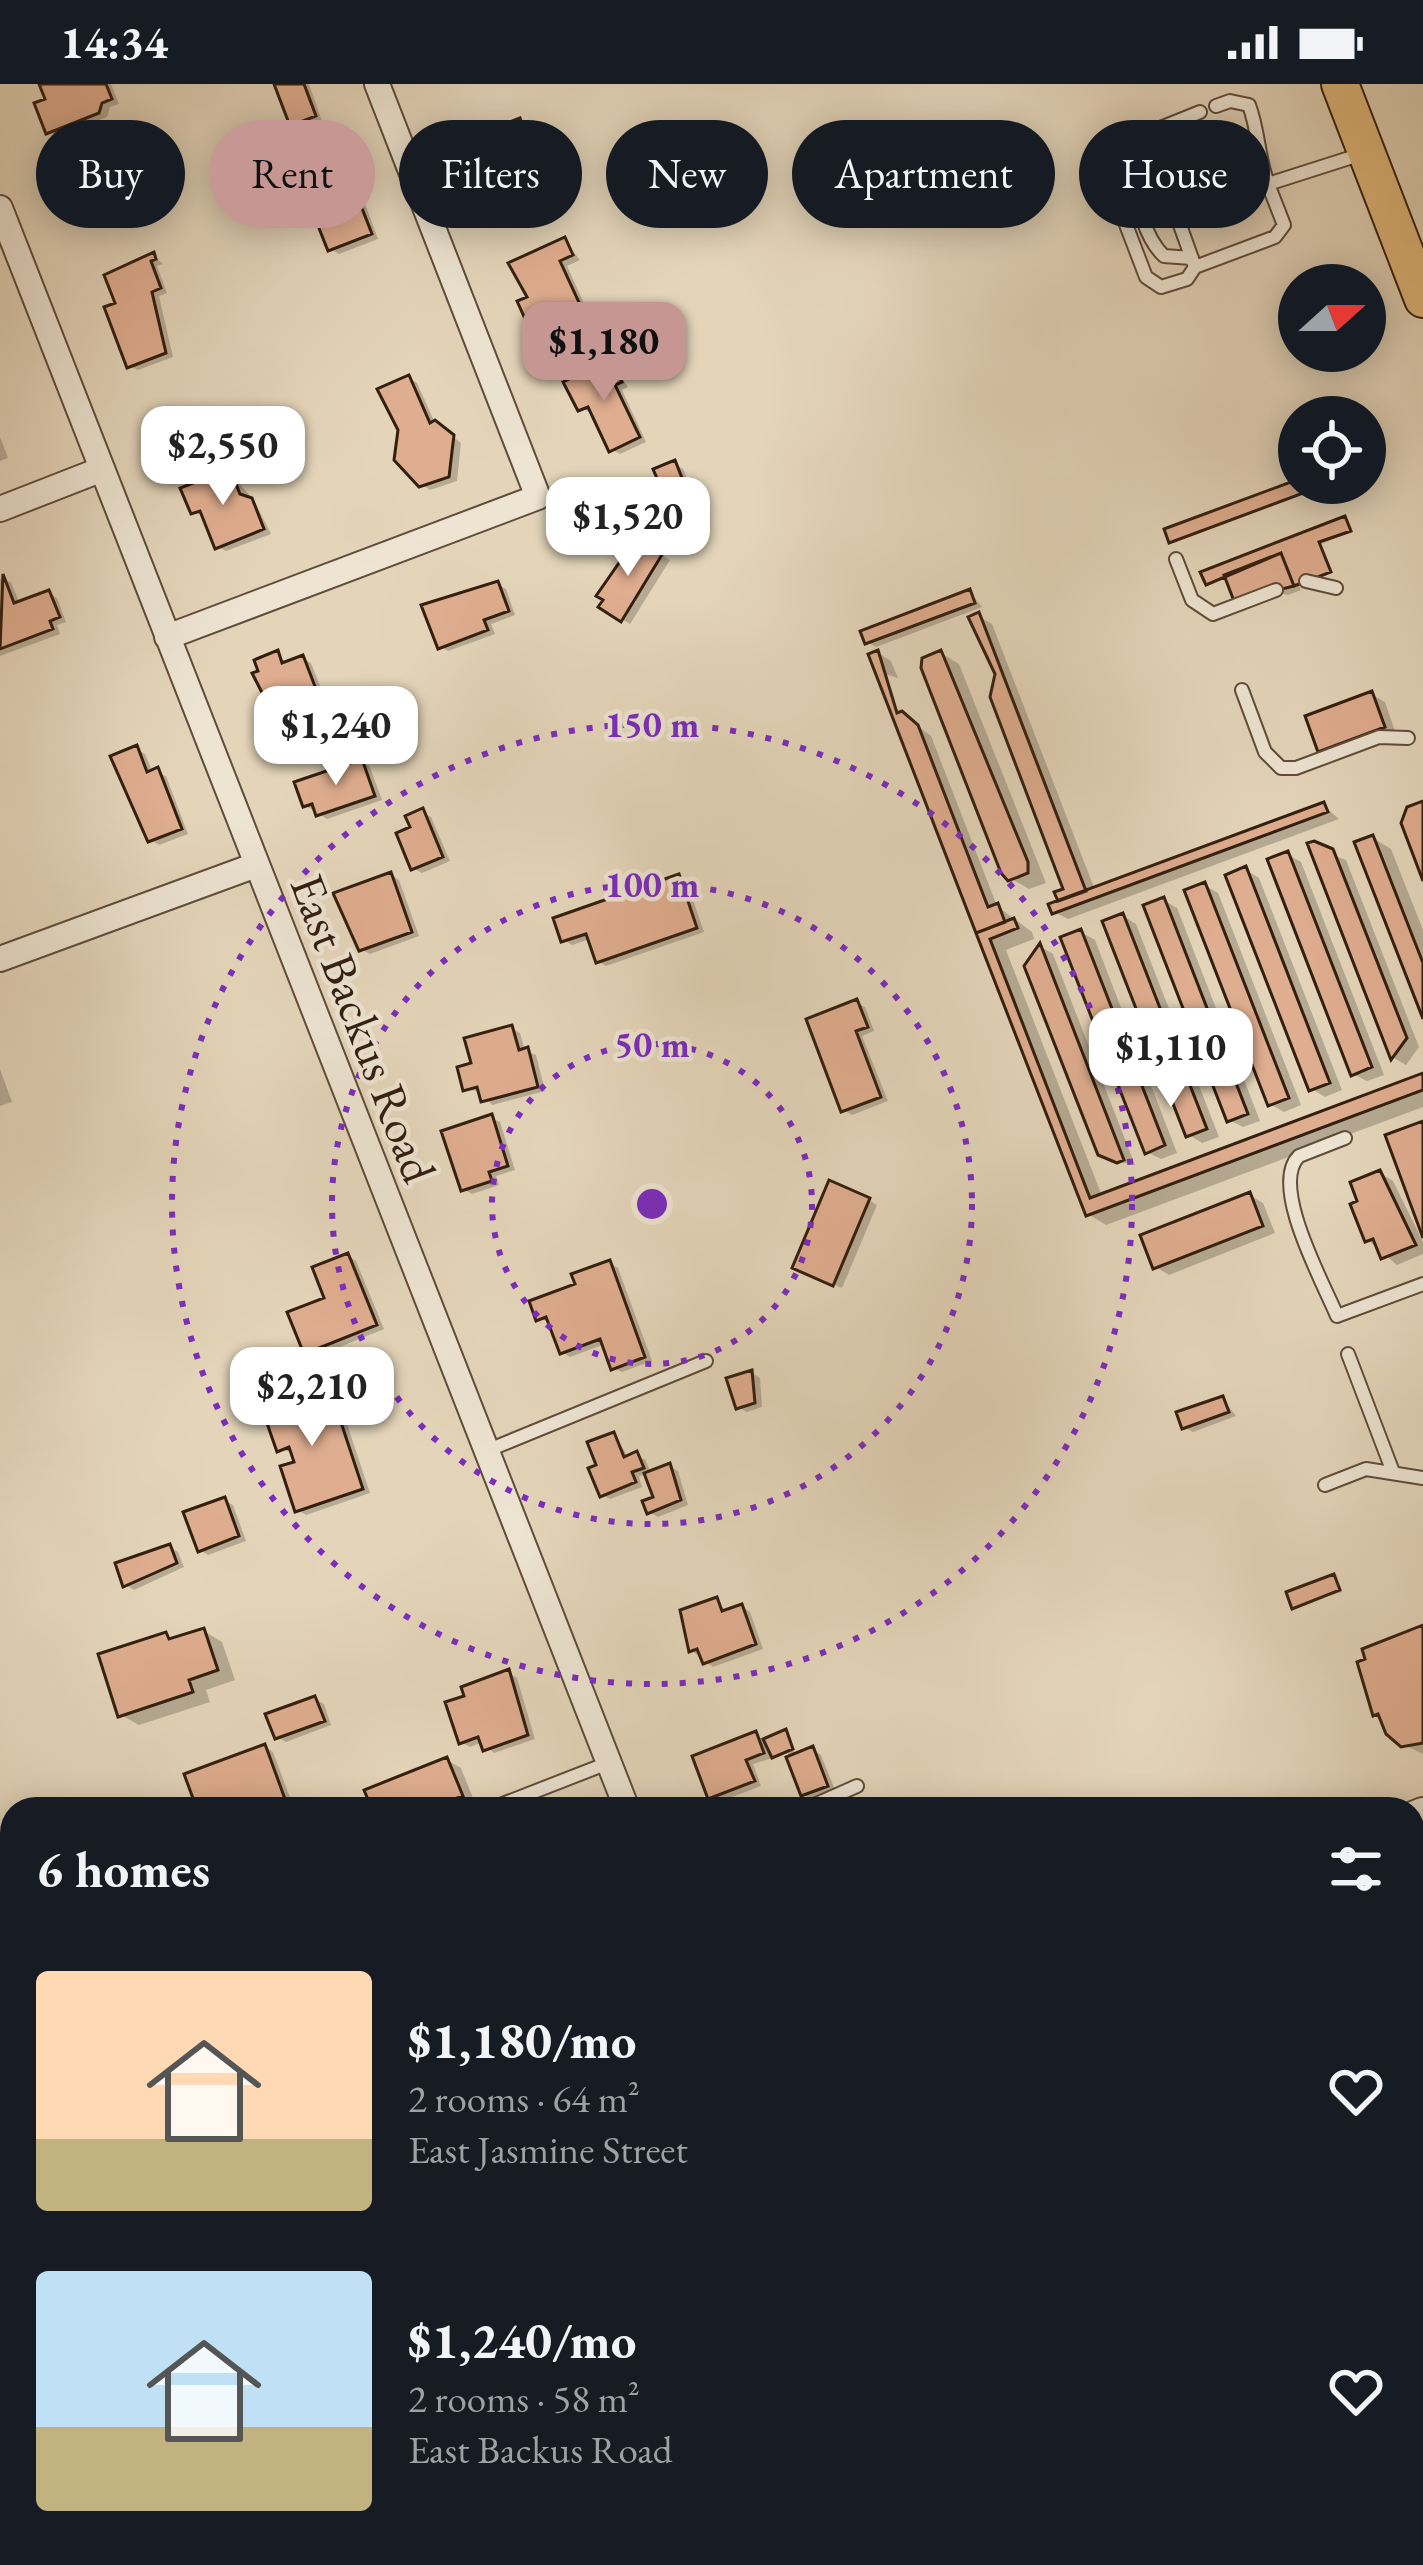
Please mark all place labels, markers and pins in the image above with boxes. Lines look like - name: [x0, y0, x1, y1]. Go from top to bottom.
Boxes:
- pin: $1,180: [506, 302, 702, 404]
- pin: $2,550: [125, 406, 321, 508]
- pin: $1,520: [530, 477, 726, 579]
- pin: $1,240: [238, 686, 434, 788]
- pin: $1,110: [1073, 1008, 1269, 1110]
- centre of rings: [631, 1183, 673, 1225]
- pin: $2,210: [214, 1347, 410, 1449]

